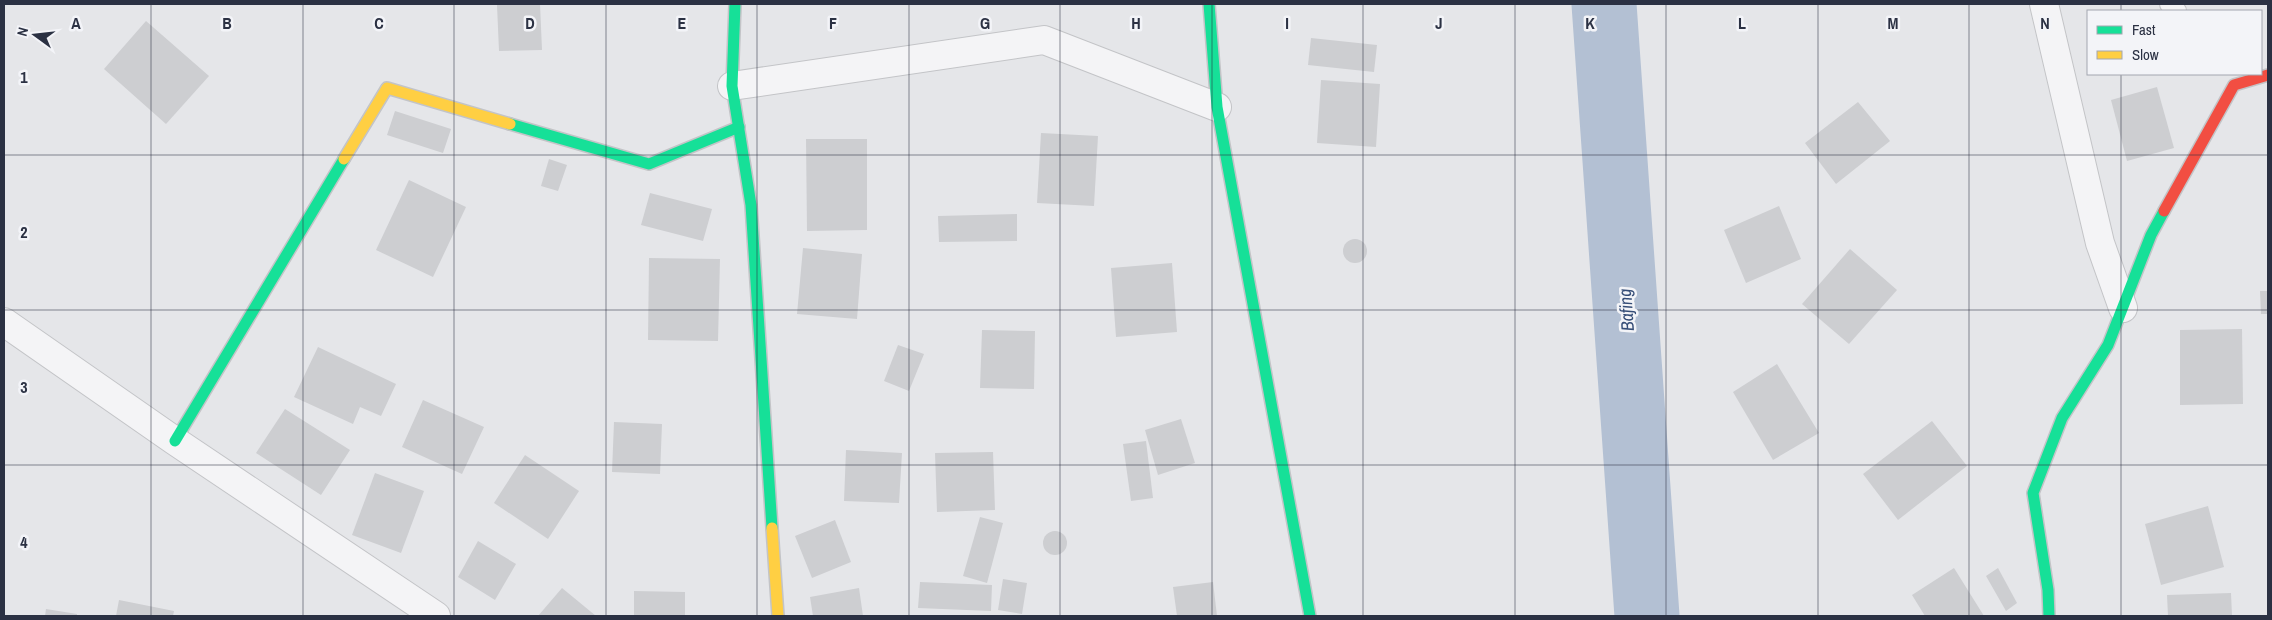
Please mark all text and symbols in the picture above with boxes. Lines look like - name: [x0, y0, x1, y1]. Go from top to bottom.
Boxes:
- north arrow: [10, 10, 60, 60]
- legend: [2087, 10, 2262, 75]
- text: A: [71, 12, 81, 34]
- text: B: [222, 12, 232, 34]
- text: C: [374, 12, 384, 34]
- text: D: [525, 12, 535, 34]
- text: E: [678, 12, 687, 34]
- text: F: [829, 12, 837, 34]
- text: G: [980, 12, 990, 34]
- text: H: [1131, 12, 1141, 34]
- text: I: [1285, 12, 1289, 34]
- text: J: [1435, 12, 1443, 34]
- text: K: [1585, 12, 1595, 34]
- text: L: [1738, 12, 1746, 34]
- text: M: [1888, 12, 1899, 34]
- text: N: [2040, 12, 2050, 34]
- text: Fast: [2132, 19, 2156, 40]
- text: N: [13, 25, 32, 38]
- text: Slow: [2132, 44, 2159, 65]
- text: 1: [20, 66, 28, 88]
- text: 2: [20, 221, 28, 243]
- water label: Bafing: [1612, 288, 1640, 332]
- text: 3: [20, 376, 28, 398]
- text: 4: [20, 531, 28, 553]

